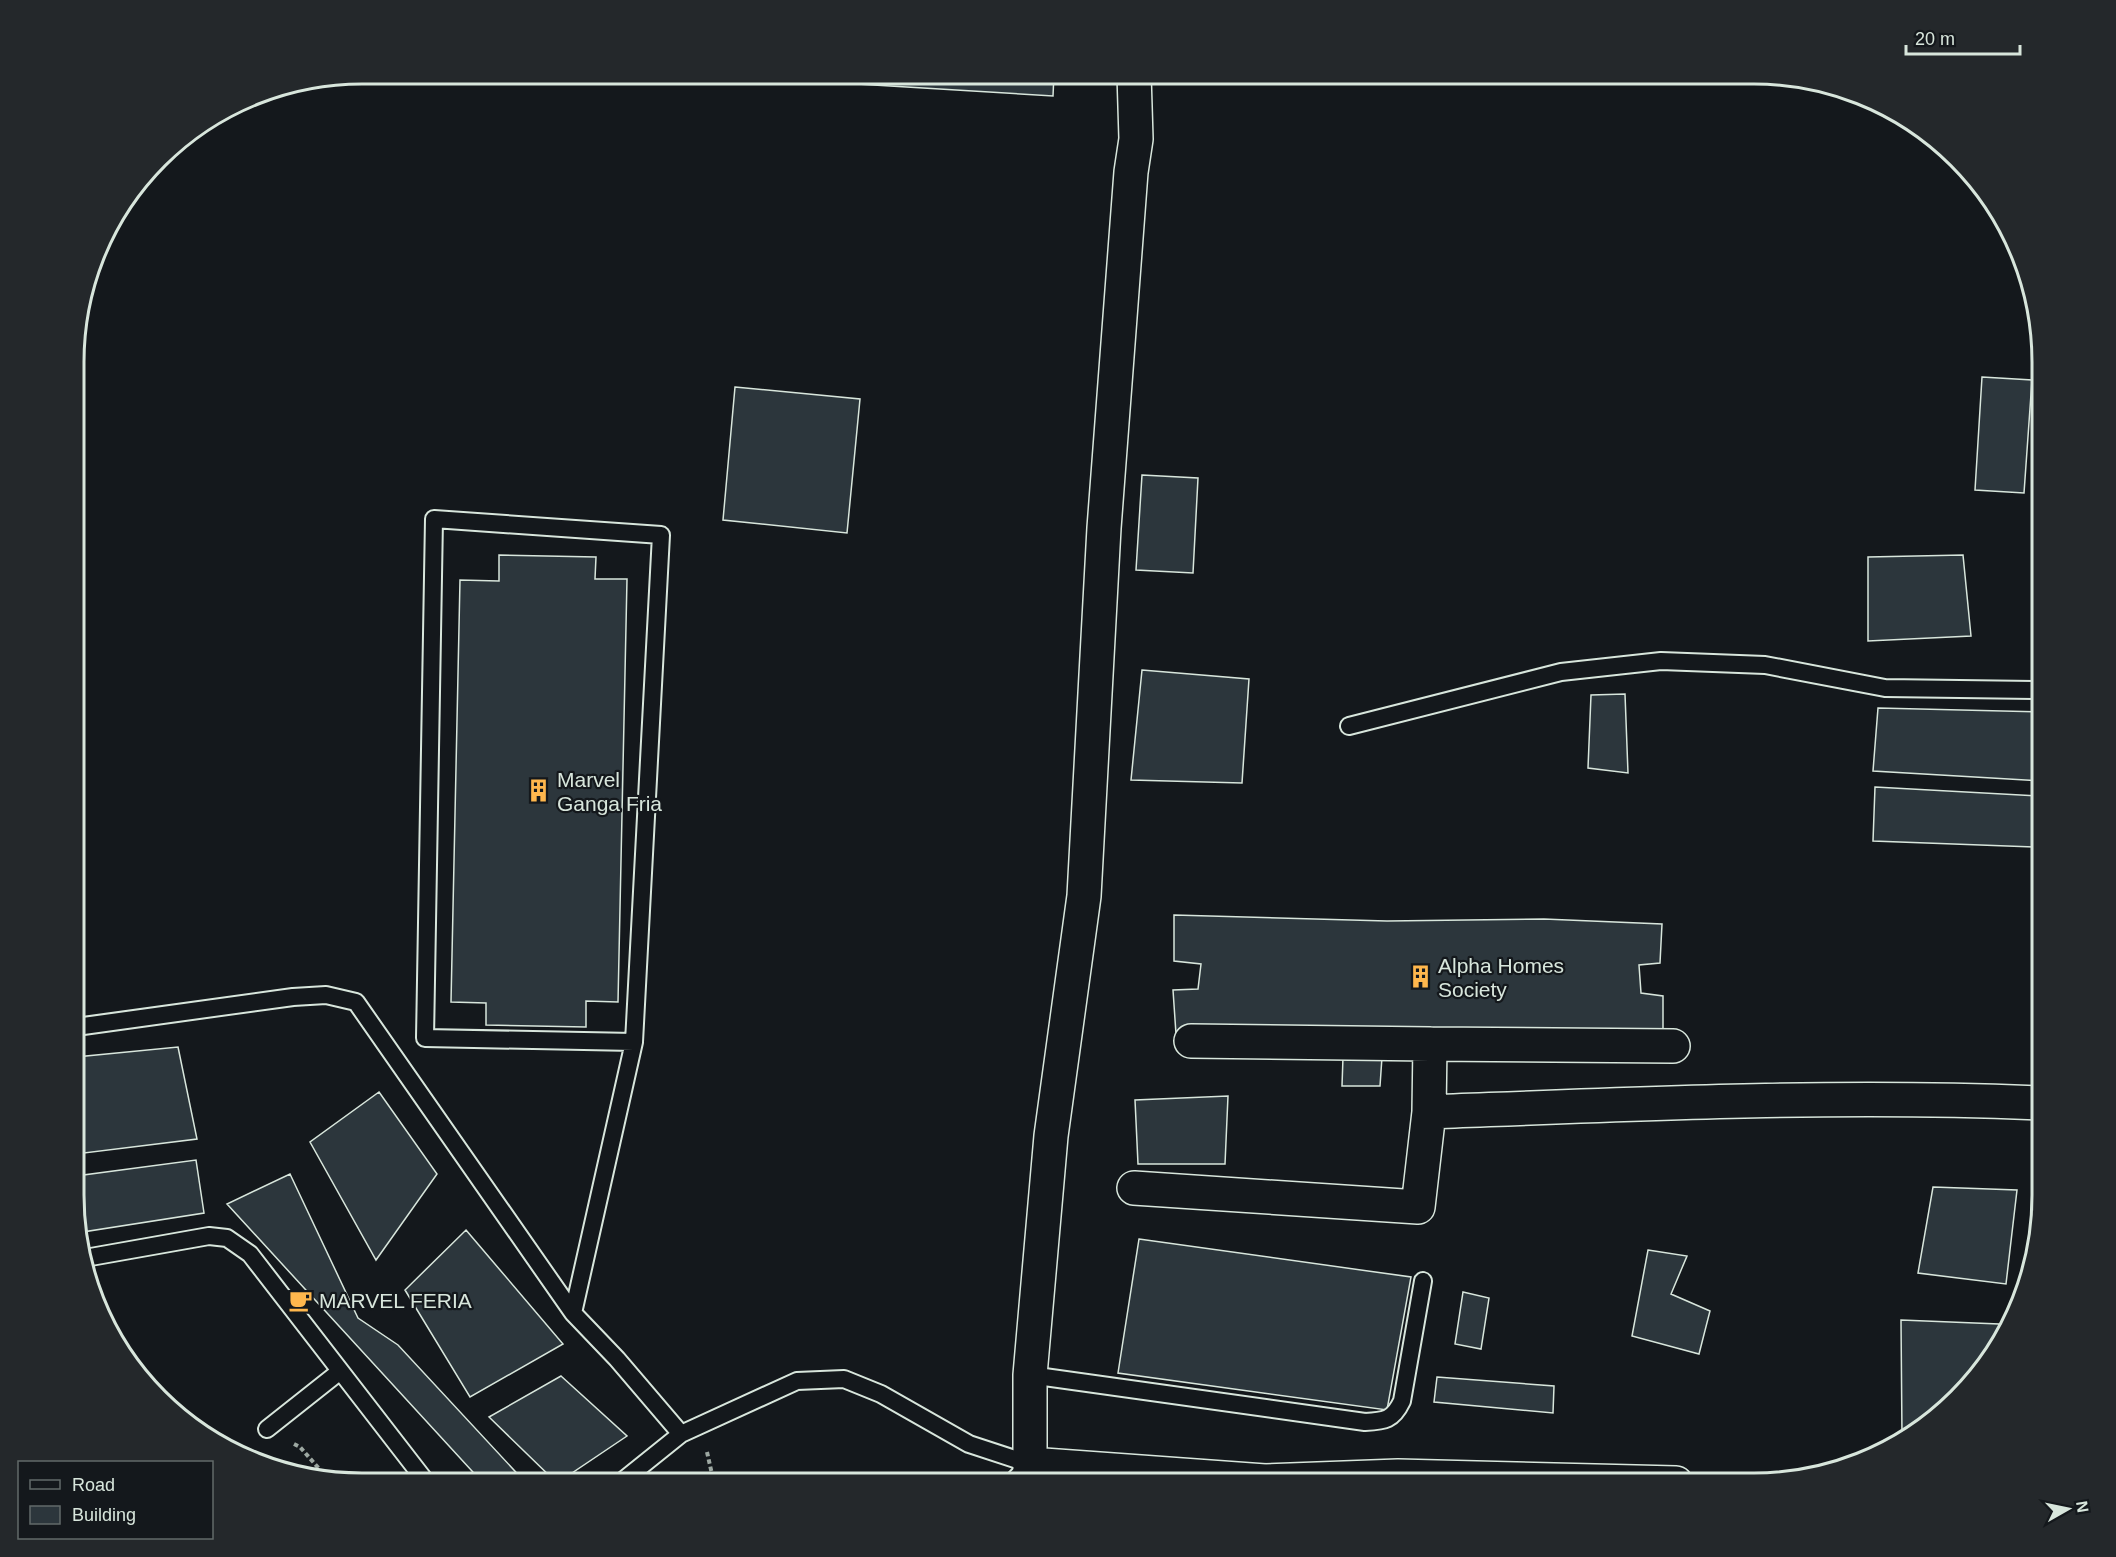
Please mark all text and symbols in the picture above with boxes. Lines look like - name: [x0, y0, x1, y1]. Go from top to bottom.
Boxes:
- scale bar: [1906, 18, 2020, 56]
- text: 20 m: [1915, 29, 1955, 49]
- place label: Marvel Ganga Fria: [557, 768, 662, 815]
- building icon: Marvel Ganga Fria: [526, 778, 552, 804]
- place label: Alpha Homes Society: [1438, 954, 1564, 1001]
- building icon: Alpha Homes Society: [1407, 964, 1433, 990]
- cafe icon: MARVEL FERIA: [288, 1287, 314, 1313]
- place label: MARVEL FERIA: [319, 1289, 472, 1312]
- legend: [18, 1461, 213, 1539]
- text: Road: [72, 1475, 115, 1495]
- north arrow: [2038, 1479, 2098, 1539]
- text: N: [2073, 1500, 2092, 1514]
- text: Building: [72, 1505, 136, 1525]

